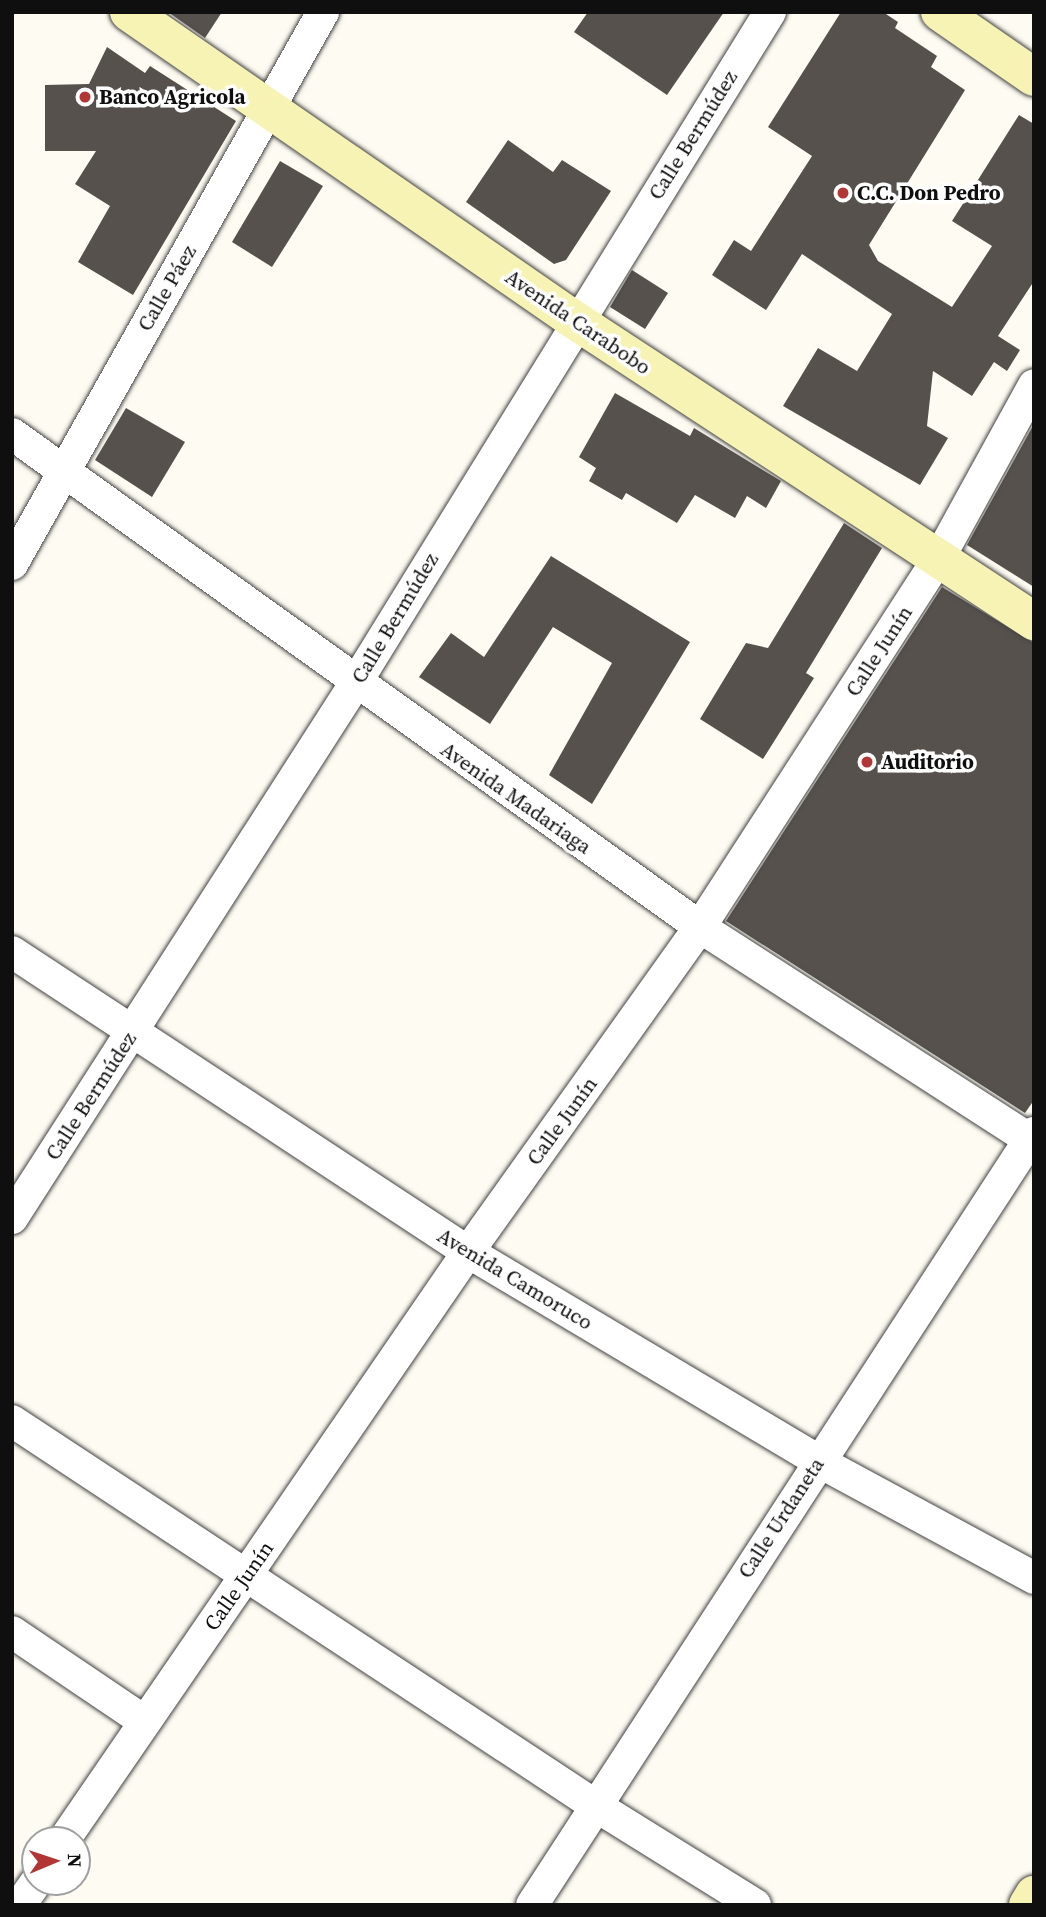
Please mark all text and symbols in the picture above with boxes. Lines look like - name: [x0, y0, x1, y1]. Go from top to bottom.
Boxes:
- street label: Calle Bermúdez: [643, 66, 743, 204]
- place label: Banco Agricola: [99, 84, 246, 110]
- marker: Banco Agricola: [77, 89, 93, 105]
- place label: C.C. Don Pedro: [857, 180, 1001, 206]
- marker: C.C. Don Pedro: [835, 185, 851, 201]
- street label: Calle Páez: [132, 240, 202, 336]
- street label: Avenida Carabobo: [500, 264, 656, 380]
- street label: Calle Bermúdez: [346, 548, 444, 688]
- street label: Calle Junín: [840, 601, 918, 701]
- street label: Avenida Madariaga: [436, 737, 596, 859]
- place label: Auditorio: [881, 749, 974, 775]
- marker: Auditorio: [859, 754, 875, 770]
- street label: Calle Bermúdez: [40, 1027, 142, 1165]
- street label: Calle Junín: [521, 1072, 603, 1170]
- street label: Avenida Camoruco: [433, 1223, 597, 1335]
- street label: Calle Urdaneta: [733, 1453, 829, 1583]
- street label: Calle Junín: [199, 1536, 279, 1636]
- north arrow: [21, 1826, 91, 1896]
- text: N: [62, 1853, 88, 1868]

